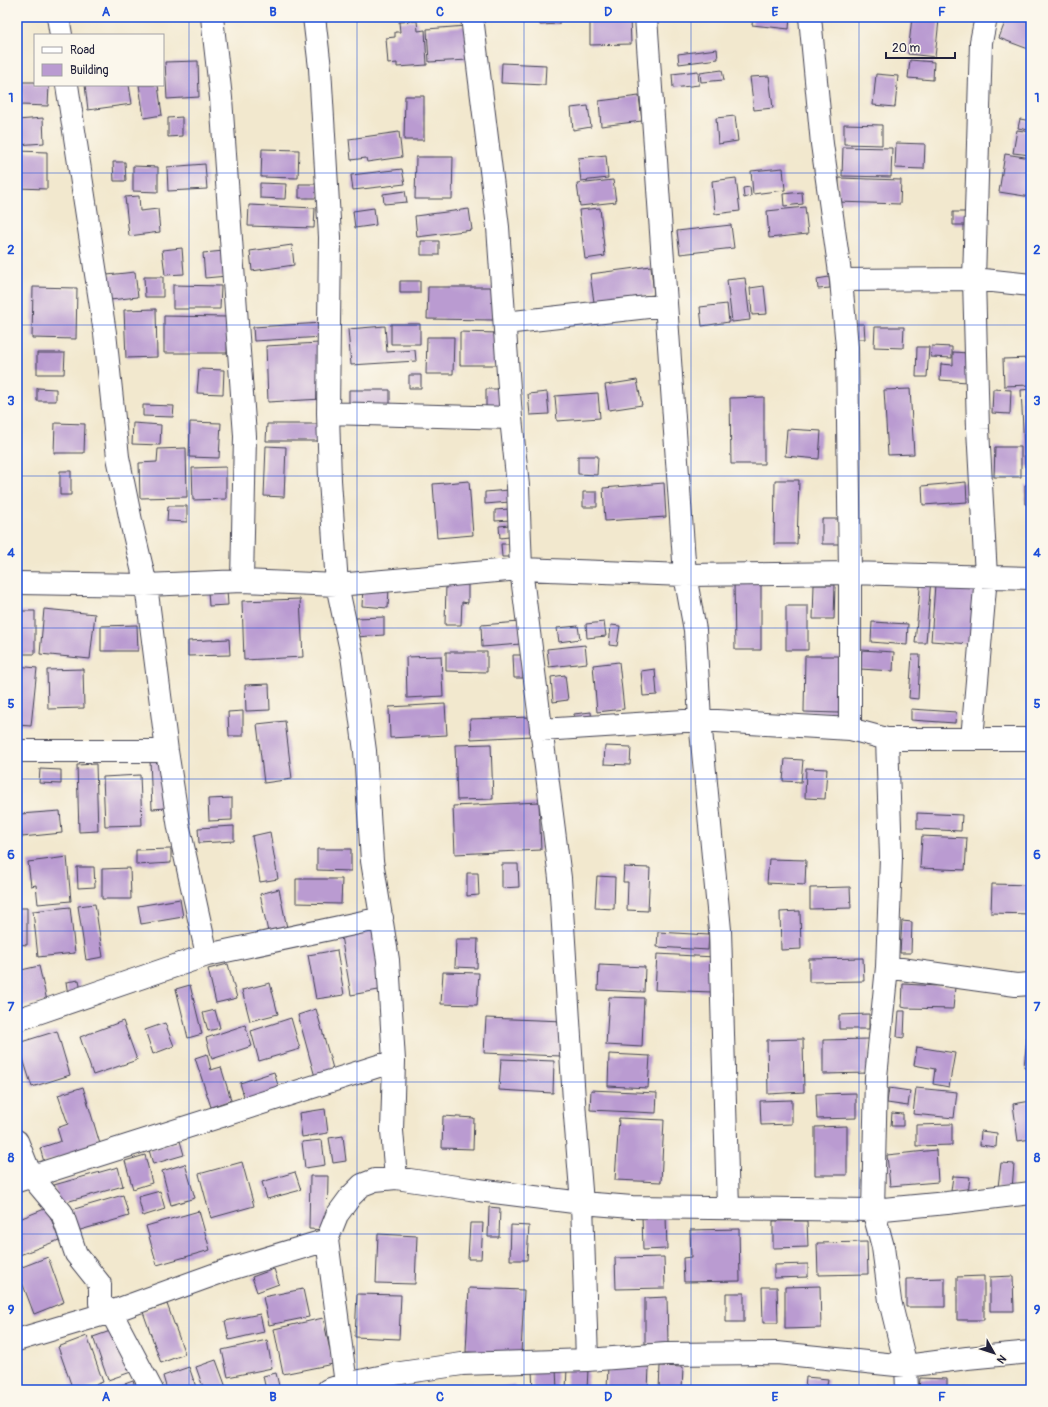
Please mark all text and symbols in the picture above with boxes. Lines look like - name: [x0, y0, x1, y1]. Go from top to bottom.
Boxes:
- text: A: [102, 4, 111, 20]
- text: B: [269, 4, 277, 20]
- text: C: [436, 4, 444, 20]
- text: D: [604, 4, 612, 20]
- text: E: [772, 4, 779, 20]
- text: F: [938, 4, 946, 20]
- legend: [34, 34, 164, 86]
- scale bar: [886, 34, 955, 60]
- text: 20 m: [892, 41, 921, 56]
- text: Road: [70, 43, 95, 58]
- text: Building: [70, 63, 109, 78]
- text: 1: [8, 90, 14, 106]
- text: 1: [1034, 90, 1040, 106]
- text: 2: [7, 242, 15, 258]
- text: 2: [1033, 242, 1041, 258]
- text: 3: [7, 393, 15, 409]
- text: 3: [1033, 393, 1041, 409]
- text: 4: [7, 545, 15, 561]
- text: 4: [1033, 545, 1041, 561]
- text: 5: [7, 696, 15, 712]
- text: 5: [1033, 696, 1041, 712]
- text: 6: [7, 847, 15, 863]
- text: 6: [1033, 847, 1041, 863]
- text: 7: [8, 999, 15, 1015]
- text: 7: [1034, 999, 1041, 1015]
- text: 8: [8, 1150, 15, 1166]
- text: 8: [1034, 1150, 1041, 1166]
- text: 9: [8, 1302, 15, 1318]
- text: 9: [1034, 1302, 1041, 1318]
- north arrow: [974, 1333, 1014, 1373]
- text: N: [994, 1352, 1009, 1366]
- text: A: [102, 1389, 111, 1405]
- text: B: [269, 1389, 277, 1405]
- text: C: [436, 1389, 444, 1405]
- text: D: [604, 1389, 612, 1405]
- text: E: [772, 1389, 779, 1405]
- text: F: [938, 1389, 946, 1405]

